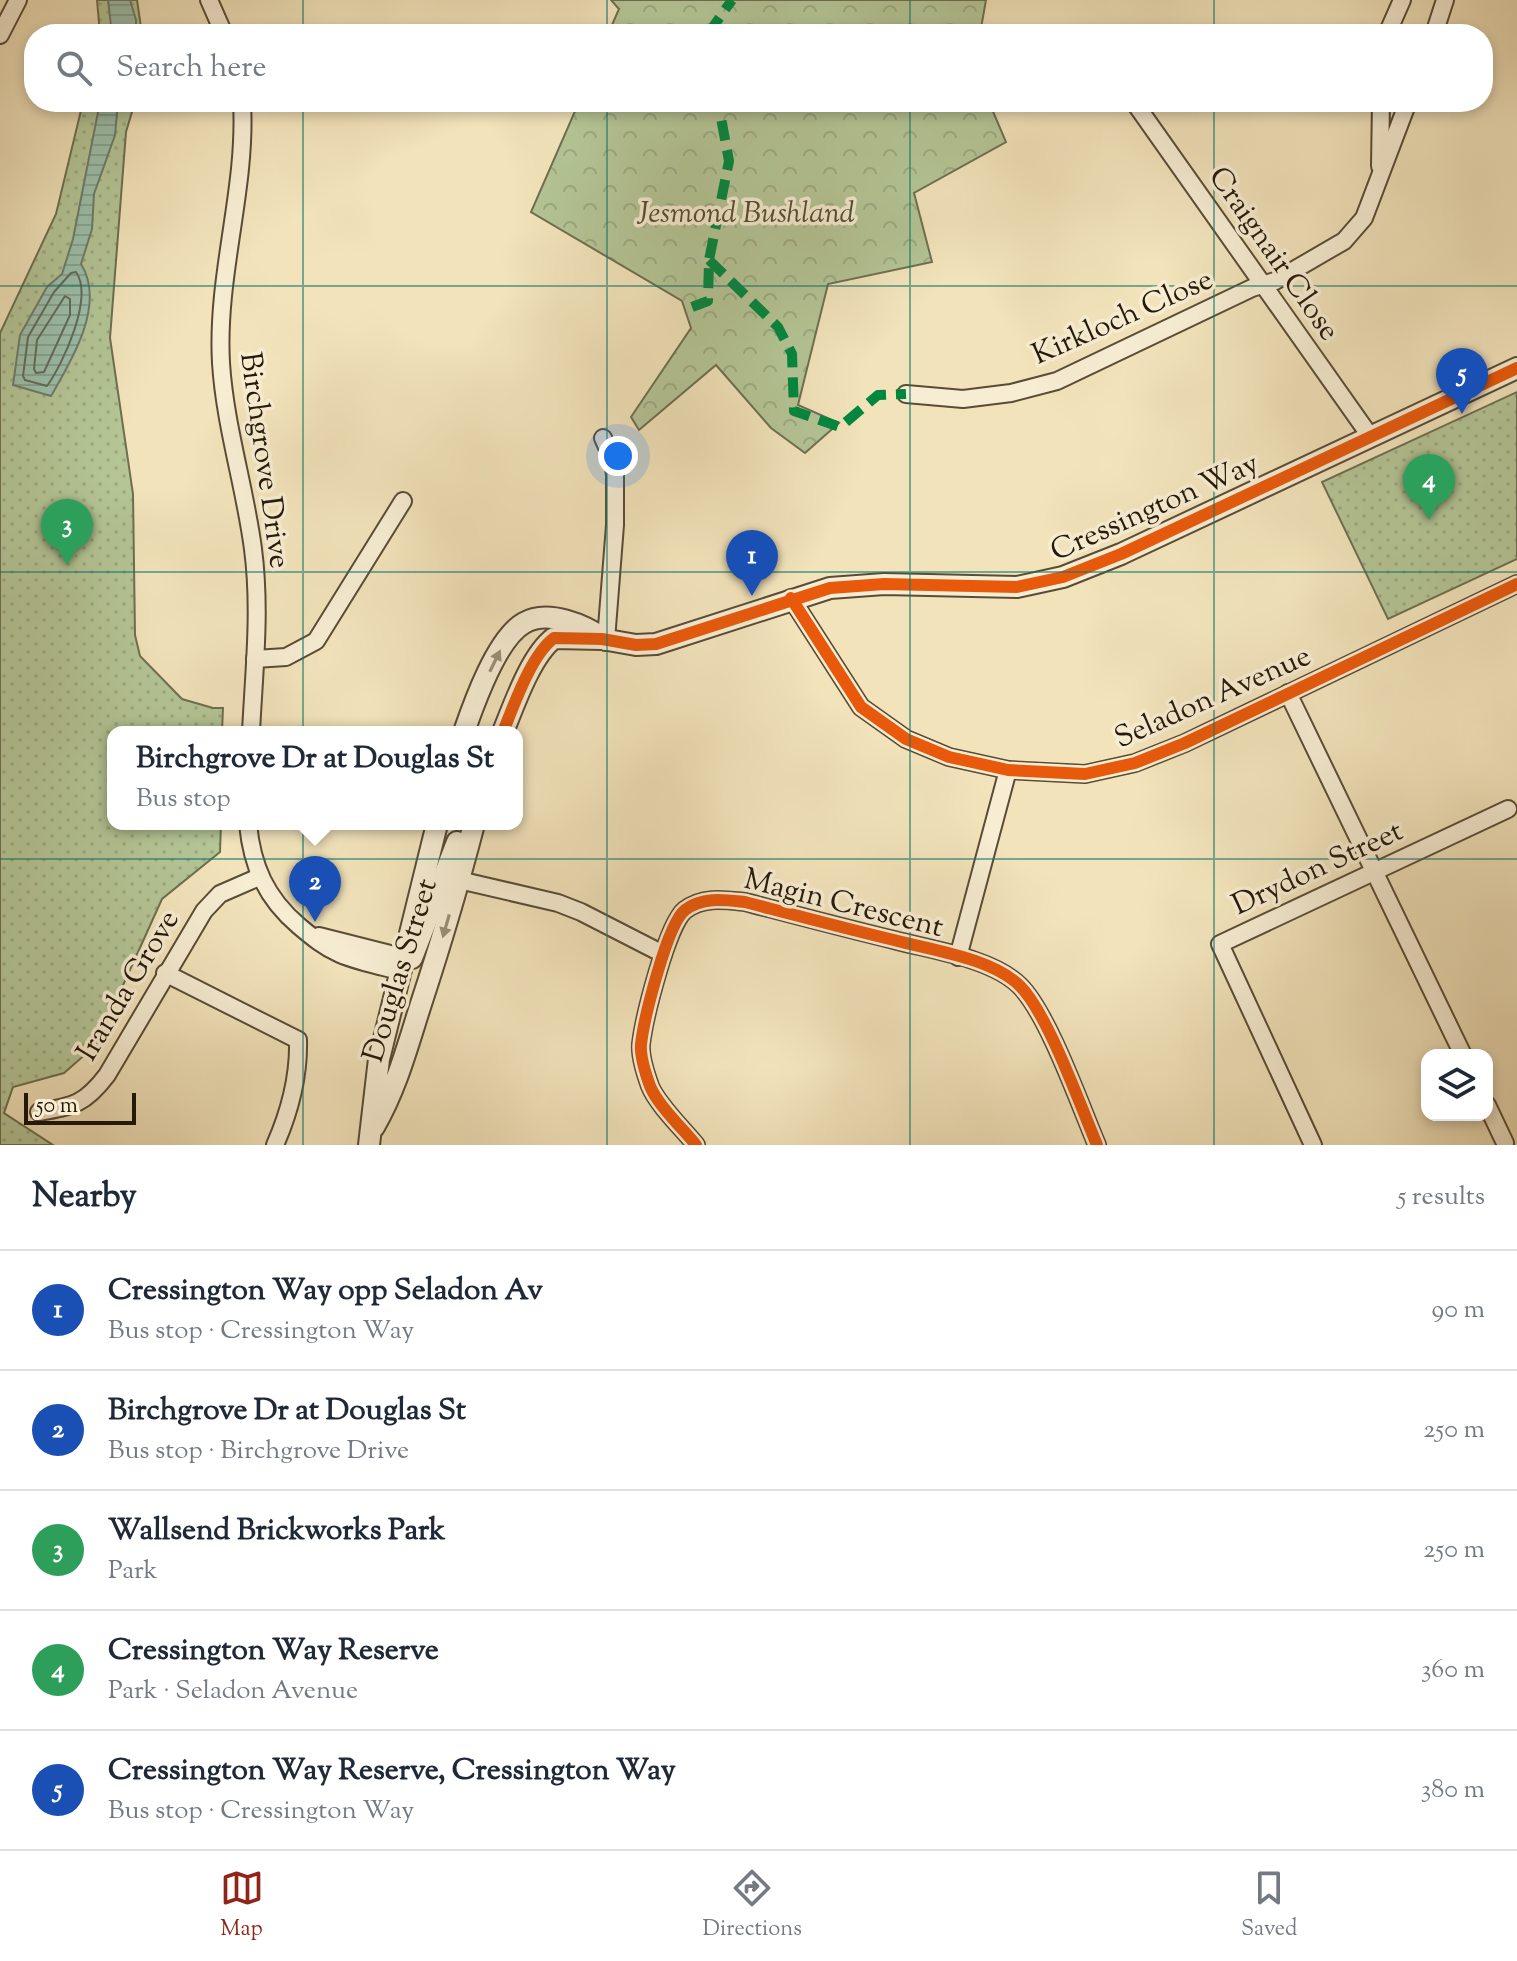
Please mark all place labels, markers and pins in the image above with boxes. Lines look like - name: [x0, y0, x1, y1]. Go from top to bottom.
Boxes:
- pin: 5: [1436, 348, 1488, 414]
- pin: 4: [1403, 454, 1455, 520]
- pin: 3: [41, 499, 93, 565]
- pin: 1: [726, 530, 778, 596]
- pin: 2: [289, 856, 341, 922]

